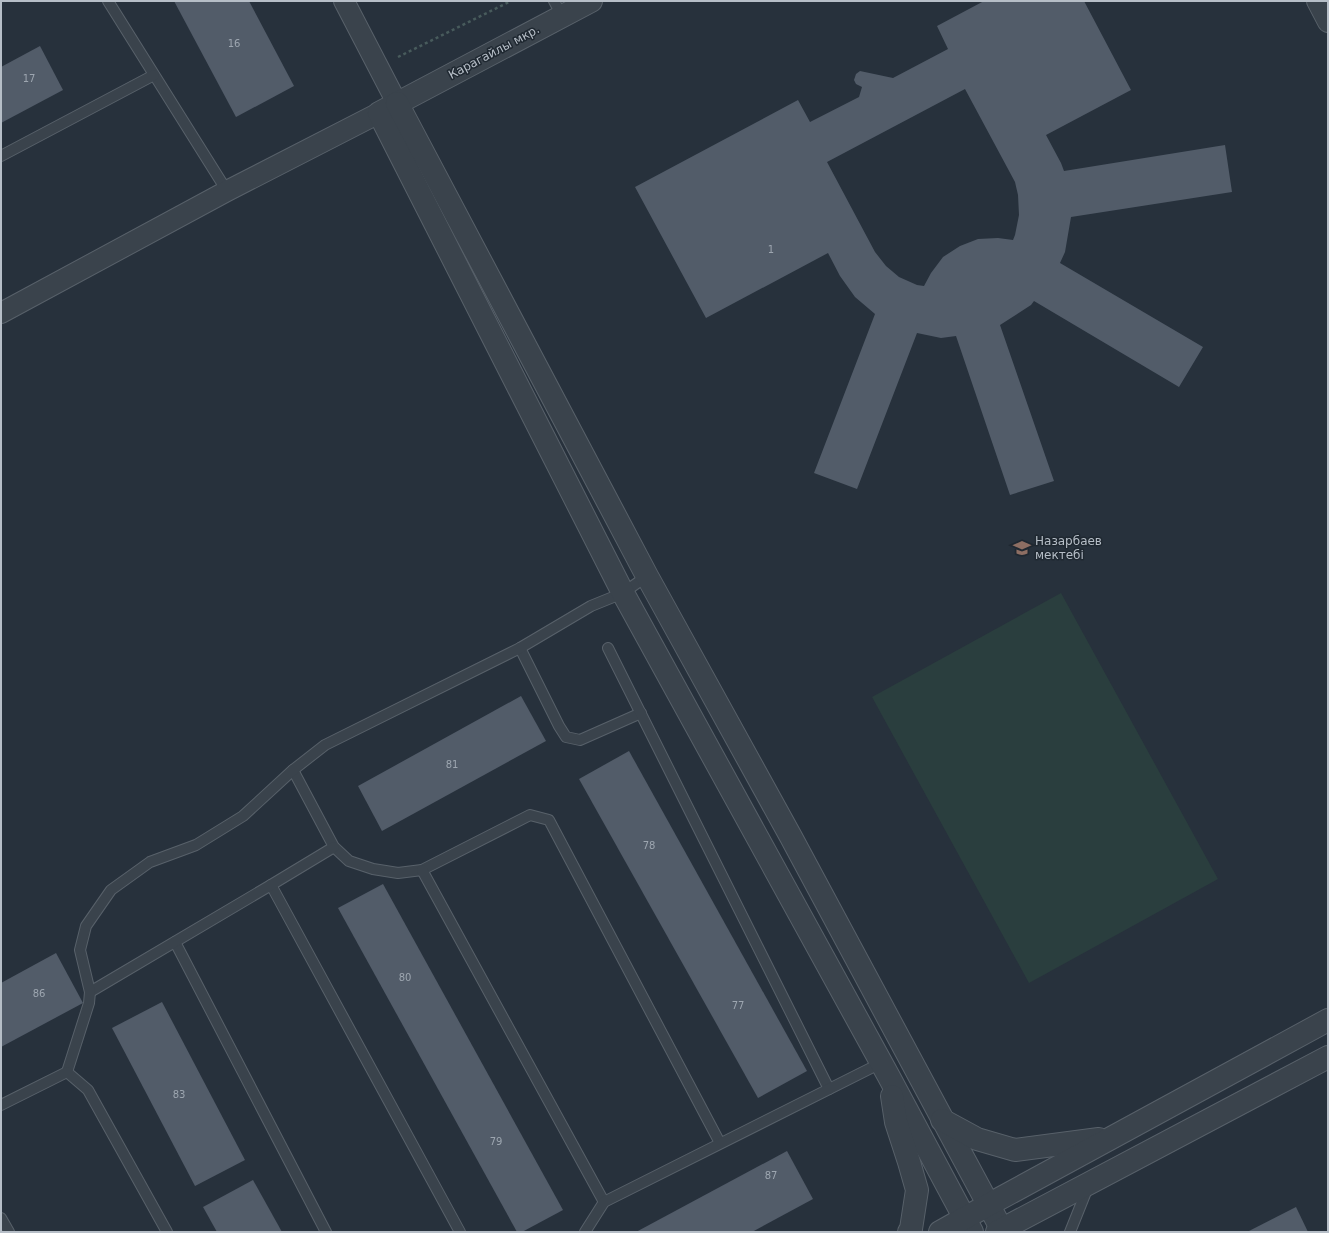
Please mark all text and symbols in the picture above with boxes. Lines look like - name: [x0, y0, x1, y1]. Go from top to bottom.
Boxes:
- street label: Карагайлы мкр.: [446, 22, 542, 82]
- house number: 16: [228, 38, 240, 49]
- house number: 17: [23, 73, 35, 84]
- house number: 1: [768, 244, 774, 255]
- place label: Назарбаев мектебі: [1035, 534, 1102, 562]
- school or university icon: Назарбаев мектебі: [1012, 538, 1032, 558]
- house number: 81: [446, 759, 458, 770]
- house number: 78: [643, 840, 655, 851]
- house number: 80: [399, 972, 411, 983]
- house number: 86: [33, 988, 45, 999]
- house number: 77: [732, 1000, 744, 1011]
- house number: 83: [173, 1089, 185, 1100]
- house number: 79: [490, 1136, 502, 1147]
- house number: 87: [765, 1170, 777, 1181]

